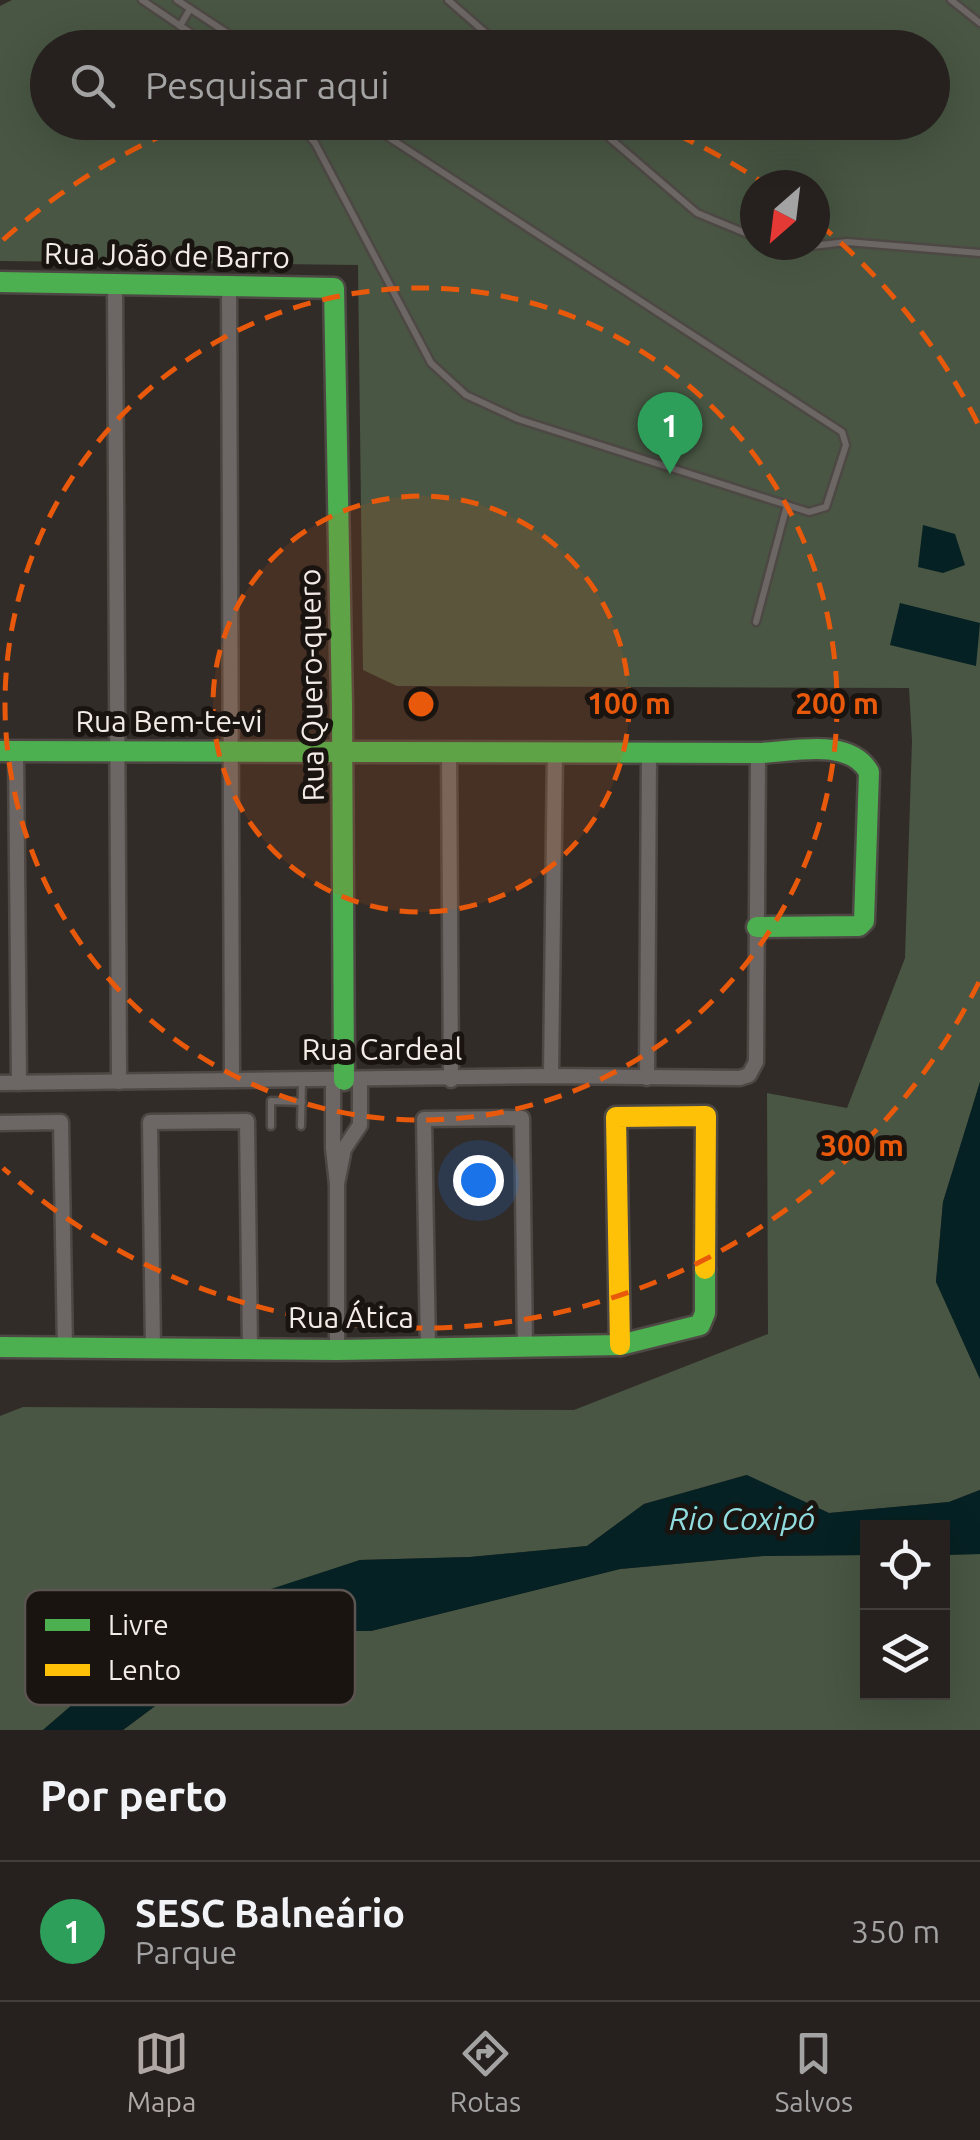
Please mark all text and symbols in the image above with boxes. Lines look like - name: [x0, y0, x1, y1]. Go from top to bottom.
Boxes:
- search box: [30, 30, 950, 140]
- icon: search: [65, 58, 120, 113]
- text: Pesquisar aqui: [145, 64, 389, 106]
- north arrow: [740, 170, 830, 260]
- street label: Rua João de Barro: [44, 236, 290, 274]
- pin: 1: [638, 392, 702, 474]
- street label: Rua Quero-quero: [292, 568, 330, 802]
- centre of rings: [403, 686, 439, 722]
- text: 100 m: [587, 686, 671, 720]
- text: 200 m: [795, 686, 879, 720]
- street label: Rua Bem-te-vi: [75, 704, 263, 738]
- street label: Rua Cardeal: [302, 1032, 462, 1066]
- text: 300 m: [820, 1128, 904, 1162]
- your location: [453, 1155, 504, 1206]
- street label: Rua Ática: [288, 1299, 414, 1334]
- water label: Rio Coxipó: [669, 1500, 815, 1536]
- map controls: [860, 1520, 950, 1700]
- button: locate: [860, 1520, 950, 1610]
- legend: [25, 1590, 355, 1705]
- text: Livre: [108, 1609, 169, 1640]
- button: layers: [860, 1610, 950, 1700]
- text: Lento: [108, 1654, 181, 1685]
- text: Por perto: [40, 1772, 228, 1819]
- text: SESC Balneário: [135, 1892, 405, 1934]
- text: 1: [63, 1913, 82, 1949]
- text: 350 m: [851, 1913, 940, 1949]
- text: Parque: [135, 1934, 237, 1970]
- tab: Mapa: [127, 2026, 196, 2117]
- tab: Rotas: [450, 2026, 521, 2117]
- tab: Salvos: [775, 2026, 853, 2117]

